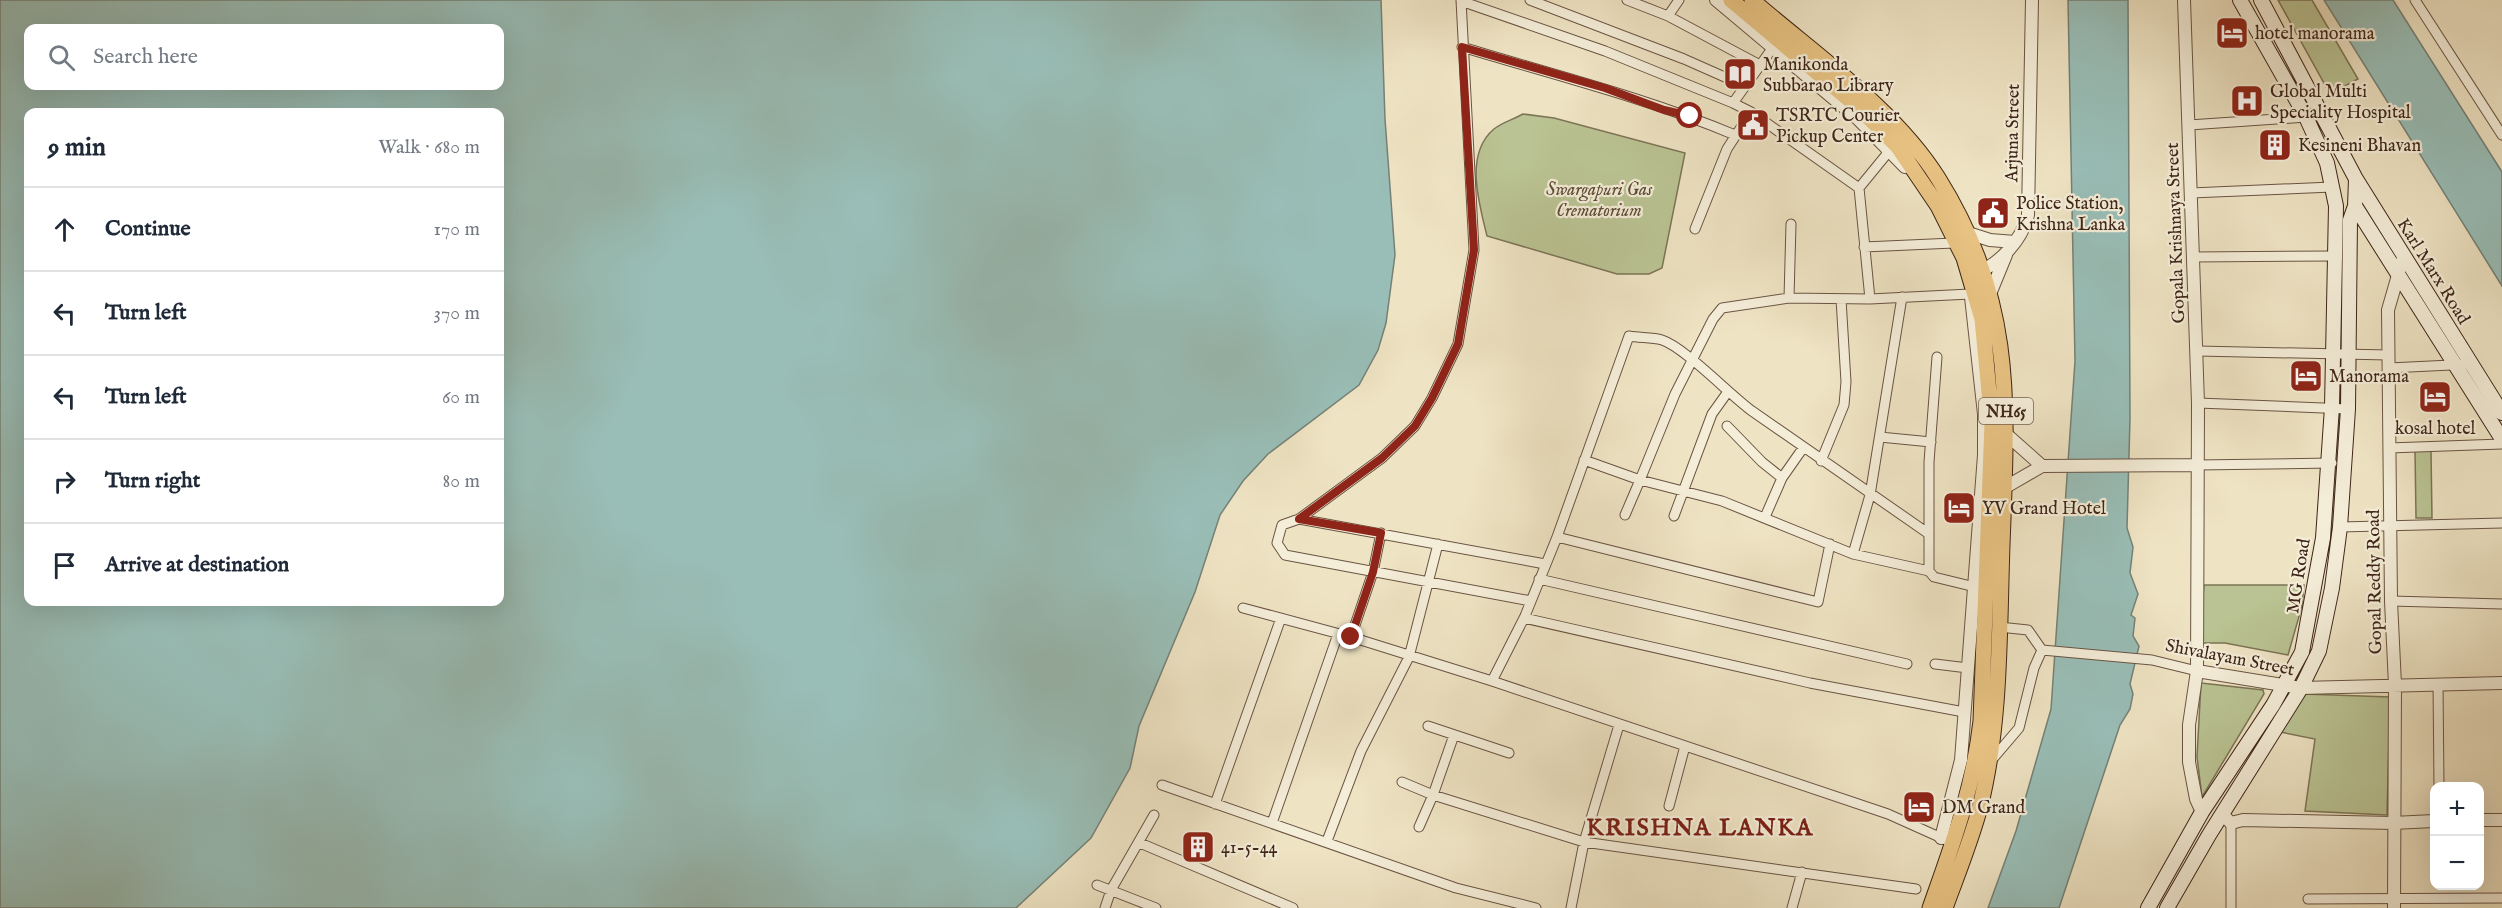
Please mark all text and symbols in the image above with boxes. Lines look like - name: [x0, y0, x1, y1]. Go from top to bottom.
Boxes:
- hotel icon: hotel manorama: [2214, 15, 2250, 51]
- place label: hotel manorama: [2255, 23, 2375, 46]
- search box: [24, 24, 504, 90]
- icon: search: [45, 41, 78, 74]
- text: Search here: [93, 43, 198, 71]
- place label: Manikonda Subbarao Library: [1763, 54, 1894, 98]
- library icon: Manikonda Subbarao Library: [1722, 56, 1758, 92]
- place label: Global Multi Speciality Hospital: [2270, 81, 2411, 125]
- hospital icon: Global Multi Speciality Hospital: [2229, 83, 2265, 119]
- street label: Arjuna Street: [2001, 84, 2026, 183]
- route start: [1676, 102, 1702, 128]
- place label: TSRTC Courier Pickup Center: [1776, 105, 1900, 149]
- public building icon: TSRTC Courier Pickup Center: [1735, 107, 1771, 143]
- building icon: Kesineni Bhavan: [2257, 127, 2293, 163]
- text: 9 min: [48, 131, 106, 164]
- text: Walk · 680 m: [378, 135, 480, 160]
- place label: Kesineni Bhavan: [2298, 135, 2421, 158]
- street label: Gopala Krishnaya Street: [2162, 142, 2191, 324]
- park label: Swargapuri Gas Crematorium: [1546, 179, 1653, 223]
- place label: Police Station, Krishna Lanka: [2016, 193, 2125, 237]
- public building icon: Police Station, Krishna Lanka: [1975, 195, 2011, 231]
- icon: ahead: [48, 213, 81, 246]
- street label: Karl Marx Road: [2391, 214, 2475, 330]
- text: Continue: [105, 215, 191, 243]
- text: 170 m: [434, 217, 480, 242]
- icon: left: [48, 297, 81, 330]
- text: Turn left: [105, 299, 187, 327]
- text: 370 m: [434, 301, 480, 326]
- hotel icon: Manorama: [2288, 358, 2324, 394]
- place label: Manorama: [2329, 366, 2409, 389]
- hotel icon: kosal hotel: [2417, 379, 2453, 415]
- icon: left: [48, 381, 81, 414]
- text: Turn left: [105, 383, 187, 411]
- text: 60 m: [442, 385, 480, 410]
- road number: NH65: [1979, 398, 2033, 424]
- place label: kosal hotel: [2395, 418, 2475, 441]
- icon: right: [48, 465, 81, 498]
- text: Turn right: [105, 467, 200, 495]
- text: 80 m: [443, 469, 480, 494]
- hotel icon: YV Grand Hotel: [1941, 490, 1977, 526]
- place label: YV Grand Hotel: [1982, 498, 2106, 521]
- street label: Gopal Reddy Road: [2363, 509, 2388, 655]
- street label: MG Road: [2282, 537, 2317, 615]
- icon: arrive: [48, 549, 81, 582]
- text: Arrive at destination: [105, 551, 289, 579]
- route end: [1337, 623, 1363, 649]
- street label: Shivalayam Street: [2163, 635, 2296, 682]
- map controls: [2430, 782, 2484, 890]
- button: +: [2430, 782, 2484, 836]
- hotel icon: DM Grand: [1901, 789, 1937, 825]
- place label: DM Grand: [1942, 797, 2025, 820]
- district label: KRISHNA LANKA: [1586, 813, 1814, 844]
- building icon: 41-5-44: [1180, 829, 1216, 865]
- button: −: [2430, 836, 2484, 890]
- place label: 41-5-44: [1221, 837, 1278, 860]

